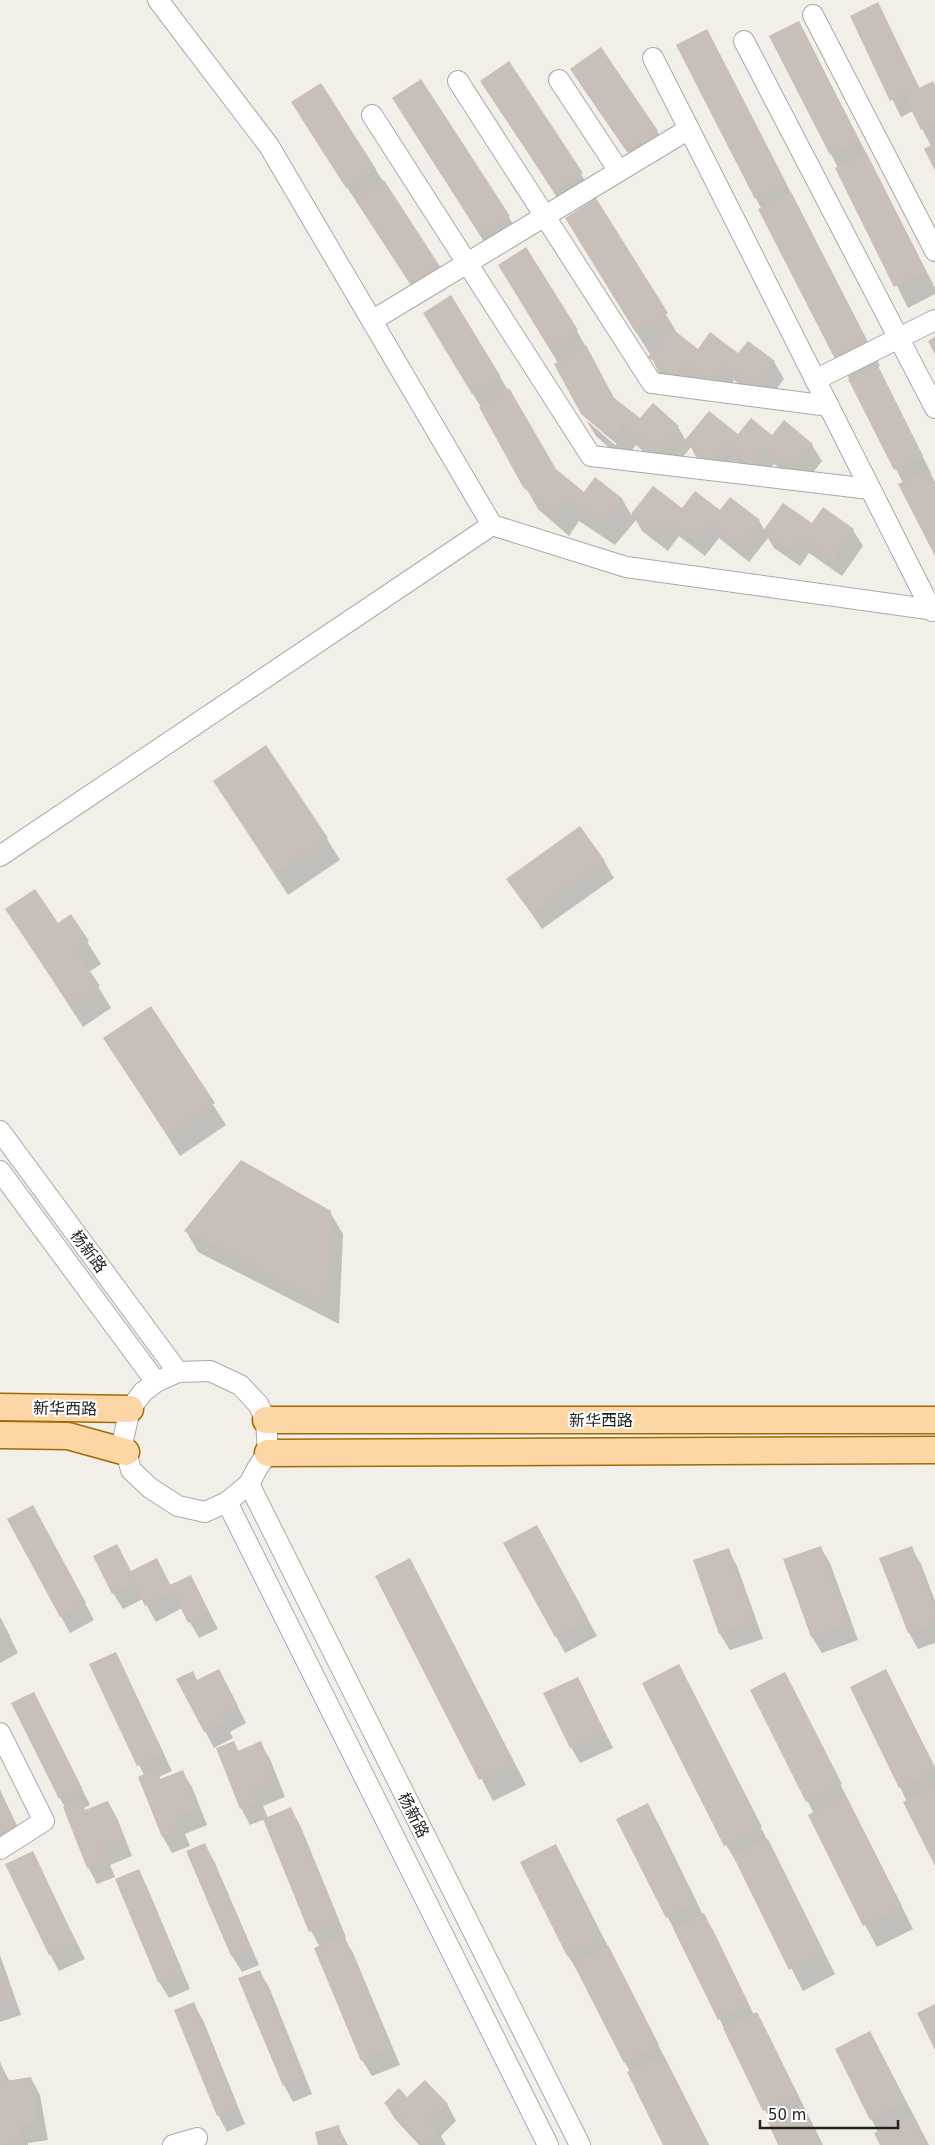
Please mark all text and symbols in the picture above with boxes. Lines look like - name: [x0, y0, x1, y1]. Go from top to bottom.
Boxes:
- street label: 杨新路: [67, 1226, 111, 1276]
- street label: 新华西路: [33, 1398, 97, 1419]
- street label: 新华西路: [569, 1411, 633, 1430]
- street label: 杨新路: [394, 1790, 433, 1841]
- scale bar: [760, 2098, 898, 2130]
- text: 50 m: [768, 2106, 806, 2124]

